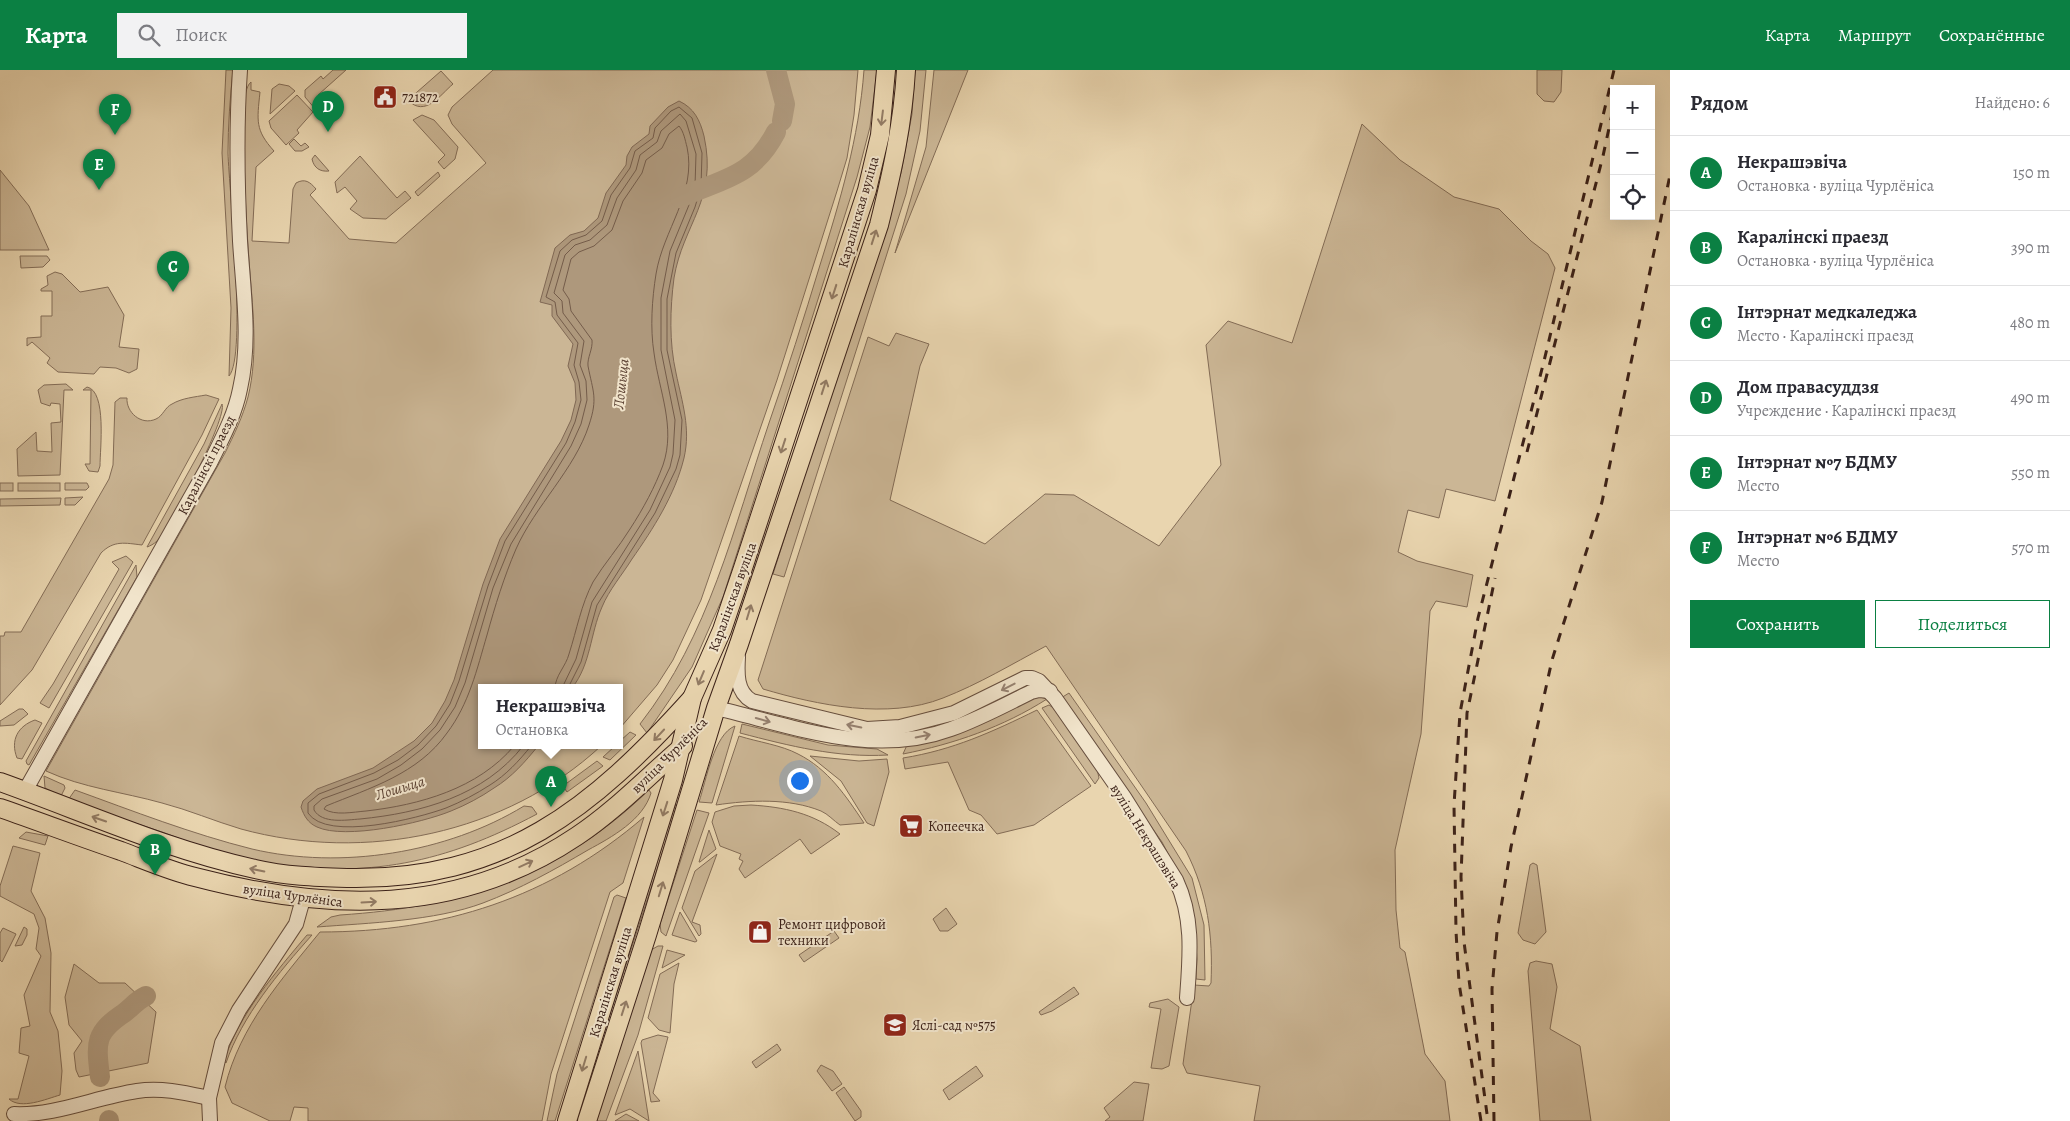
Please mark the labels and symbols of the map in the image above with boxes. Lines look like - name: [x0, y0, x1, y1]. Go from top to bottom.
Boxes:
- public building icon: 721872: [372, 84, 398, 110]
- place label: 721872: [402, 88, 439, 107]
- pin: D: [312, 91, 344, 132]
- pin: F: [99, 94, 131, 135]
- one-way arrow: [877, 110, 887, 126]
- pin: E: [83, 149, 115, 190]
- street label: Каралінская вуліца: [833, 154, 884, 270]
- one-way arrow: [870, 229, 880, 245]
- pin: C: [157, 251, 189, 292]
- one-way arrow: [829, 283, 838, 299]
- water label: Лошыца: [608, 358, 634, 411]
- one-way arrow: [819, 379, 829, 395]
- street label: Каралінскі праезд: [173, 412, 240, 518]
- one-way arrow: [778, 438, 787, 453]
- street label: Каралінская вуліца: [704, 539, 761, 655]
- one-way arrow: [745, 604, 755, 620]
- one-way arrow: [695, 670, 705, 685]
- one-way arrow: [1001, 683, 1016, 692]
- street label: вуліца Чурлёніса: [627, 713, 712, 798]
- one-way arrow: [755, 716, 771, 725]
- one-way arrow: [846, 721, 862, 730]
- one-way arrow: [653, 728, 665, 741]
- one-way arrow: [914, 731, 930, 740]
- pin: A: [535, 766, 567, 807]
- your location: [787, 768, 813, 794]
- water label: Лошыца: [372, 771, 427, 805]
- street label: вуліца Некрашэвіча: [1106, 780, 1186, 893]
- one-way arrow: [659, 801, 669, 817]
- supermarket icon: Копеечка: [898, 813, 924, 839]
- one-way arrow: [91, 814, 107, 823]
- place label: Копеечка: [928, 817, 985, 836]
- pin: B: [139, 834, 171, 875]
- one-way arrow: [518, 858, 533, 868]
- one-way arrow: [250, 864, 266, 874]
- street label: вуліца Чурлёніса: [242, 879, 344, 912]
- one-way arrow: [657, 881, 667, 897]
- one-way arrow: [361, 897, 377, 906]
- place label: Ремонт цифровой техники: [778, 915, 886, 950]
- shop icon: Ремонт цифровой техники: [747, 919, 773, 945]
- street label: Каралінская вуліца: [585, 924, 637, 1040]
- one-way arrow: [619, 1000, 629, 1016]
- school or university icon: Яслі-сад №575: [882, 1012, 908, 1038]
- place label: Яслі-сад №575: [912, 1016, 996, 1035]
- one-way arrow: [579, 1056, 589, 1072]

